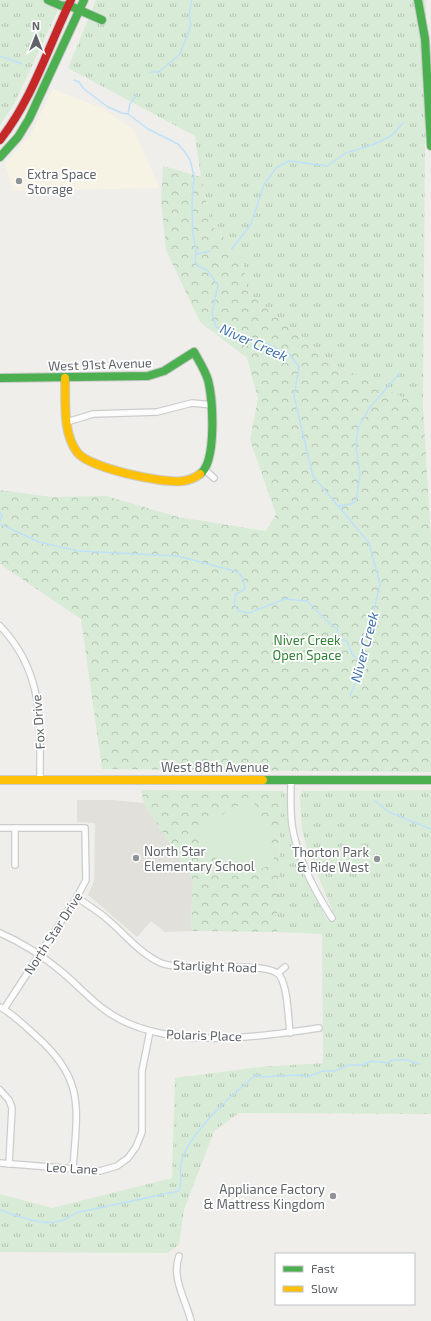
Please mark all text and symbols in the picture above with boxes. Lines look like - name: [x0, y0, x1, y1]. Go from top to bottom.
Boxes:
- north arrow: [16, 16, 56, 56]
- text: N: [32, 19, 40, 32]
- place label: Extra Space Storage: [27, 166, 97, 197]
- marker: Extra Space Storage: [14, 176, 24, 186]
- water label: Niver Creek: [217, 320, 291, 364]
- street label: West 91st Avenue: [48, 354, 152, 374]
- water label: Niver Creek: [346, 610, 382, 684]
- park label: Niver Creek Open Space: [273, 632, 341, 663]
- street label: Fox Drive: [28, 694, 48, 750]
- street label: West 88th Avenue: [161, 759, 269, 775]
- place label: North Star Elementary School: [144, 843, 255, 874]
- place label: Thorton Park & Ride West: [292, 844, 369, 875]
- marker: North Star Elementary School: [131, 853, 141, 863]
- marker: Thorton Park & Ride West: [372, 854, 382, 864]
- street label: North Star Drive: [20, 889, 86, 977]
- street label: Starlight Road: [173, 957, 257, 975]
- street label: Polaris Place: [166, 1026, 242, 1044]
- street label: Leo Lane: [45, 1159, 99, 1177]
- place label: Appliance Factory & Mattress Kingdom: [204, 1181, 325, 1212]
- marker: Appliance Factory & Mattress Kingdom: [328, 1191, 338, 1201]
- legend: [275, 1253, 415, 1305]
- text: Fast: [311, 1261, 335, 1275]
- text: Slow: [311, 1281, 338, 1295]

